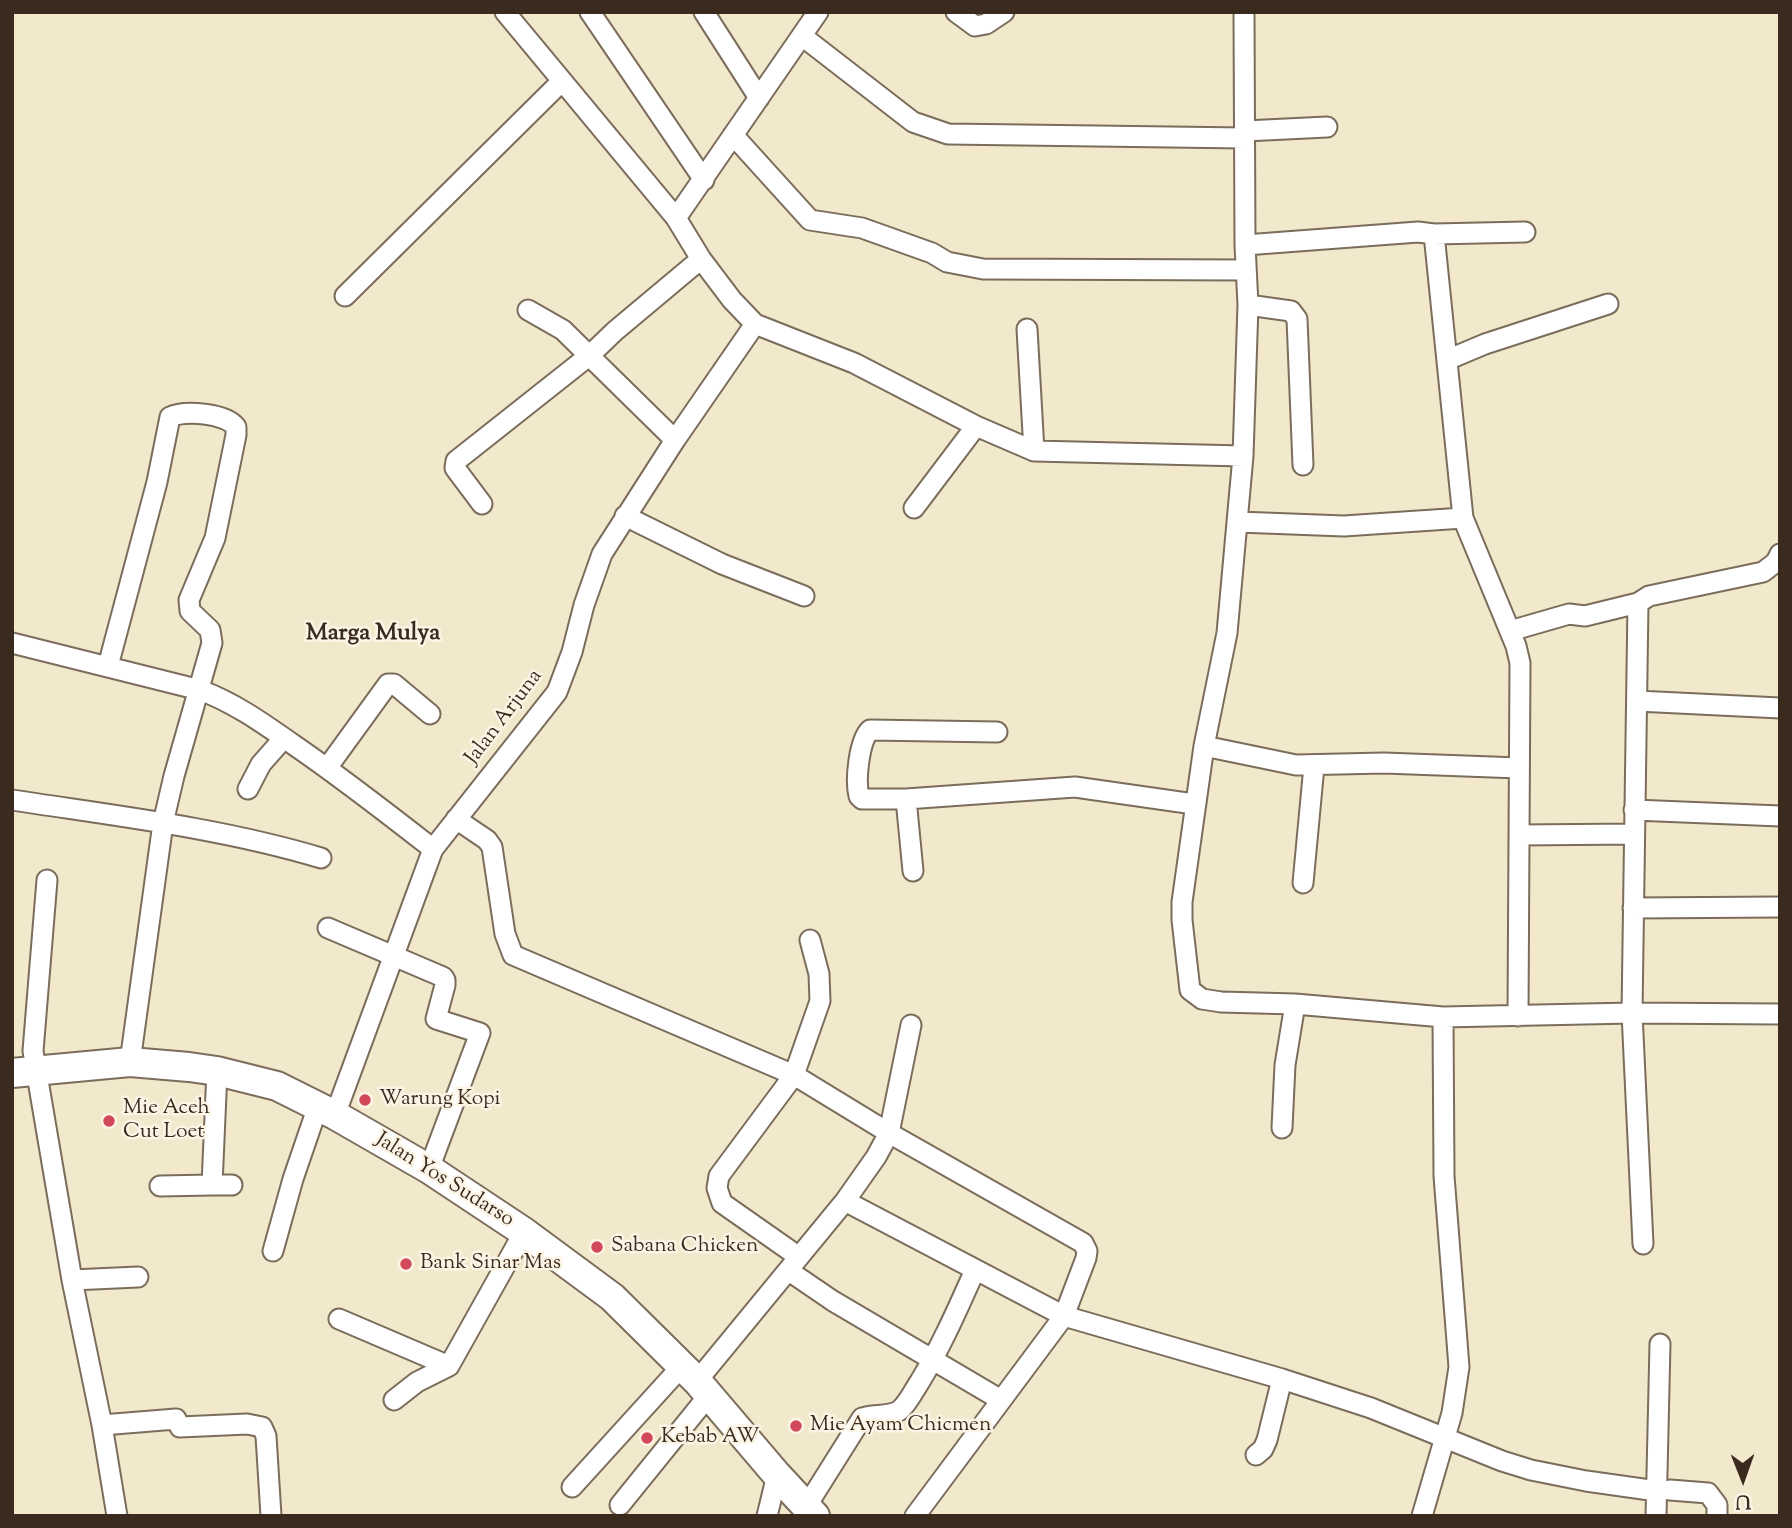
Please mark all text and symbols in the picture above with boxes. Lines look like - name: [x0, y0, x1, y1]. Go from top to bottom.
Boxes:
- district label: Marga Mulya: [306, 621, 440, 649]
- street label: Jalan Arjuna: [461, 665, 549, 771]
- place label: Warung Kopi: [379, 1087, 501, 1113]
- marker: Warung Kopi: [357, 1092, 373, 1108]
- place label: Mie Aceh Cut Loet: [123, 1096, 210, 1146]
- marker: Mie Aceh Cut Loet: [101, 1113, 117, 1129]
- street label: Jalan Yos Sudarso: [370, 1128, 518, 1234]
- place label: Sabana Chicken: [611, 1234, 758, 1260]
- marker: Sabana Chicken: [589, 1239, 605, 1255]
- place label: Bank Sinar Mas: [420, 1251, 561, 1277]
- marker: Bank Sinar Mas: [398, 1256, 414, 1272]
- place label: Mie Ayam Chicmen: [810, 1413, 991, 1439]
- marker: Mie Ayam Chicmen: [788, 1418, 804, 1434]
- place label: Kebab AW: [661, 1425, 759, 1451]
- marker: Kebab AW: [639, 1430, 655, 1446]
- north arrow: [1708, 1444, 1778, 1514]
- text: U: [1735, 1487, 1751, 1514]

